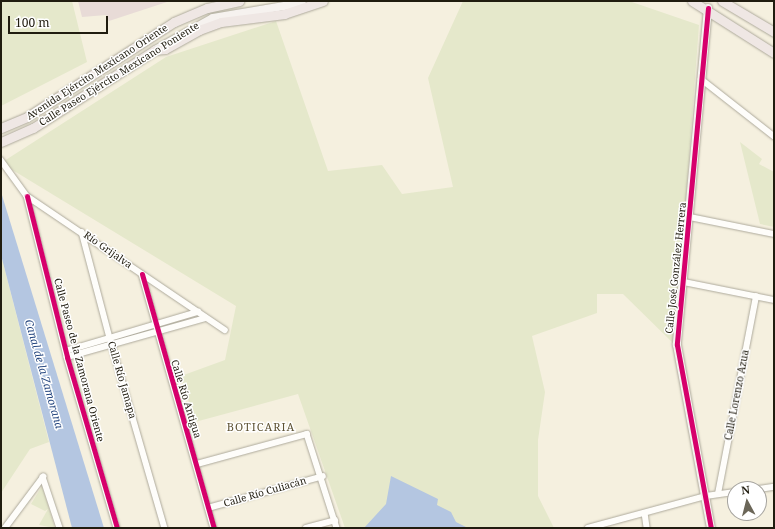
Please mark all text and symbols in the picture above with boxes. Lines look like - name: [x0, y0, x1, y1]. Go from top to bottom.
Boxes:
- scale bar: [10, 8, 110, 34]
- text: 100 m: [15, 14, 50, 31]
- street label: Calle Paseo Ejército Mexicano Poniente: [37, 20, 201, 128]
- street label: Avenida Ejército Mexicano Oriente: [24, 22, 170, 122]
- street label: Calle José González Herrera: [663, 202, 689, 334]
- street label: Río Grijalva: [81, 229, 135, 271]
- street label: Calle Paseo de la Zamorana Oriente: [51, 277, 107, 443]
- water label: Canal de la Zamorana: [22, 318, 66, 430]
- street label: Calle Río Jamapa: [105, 340, 139, 420]
- street label: Calle Lorenzo Azua: [722, 349, 752, 441]
- street label: Calle Río Antigua: [168, 358, 204, 440]
- district label: BOTICARIA: [227, 420, 295, 434]
- street label: Calle Río Culiacán: [222, 474, 308, 510]
- north arrow: [727, 481, 767, 521]
- text: N: [740, 482, 751, 498]

